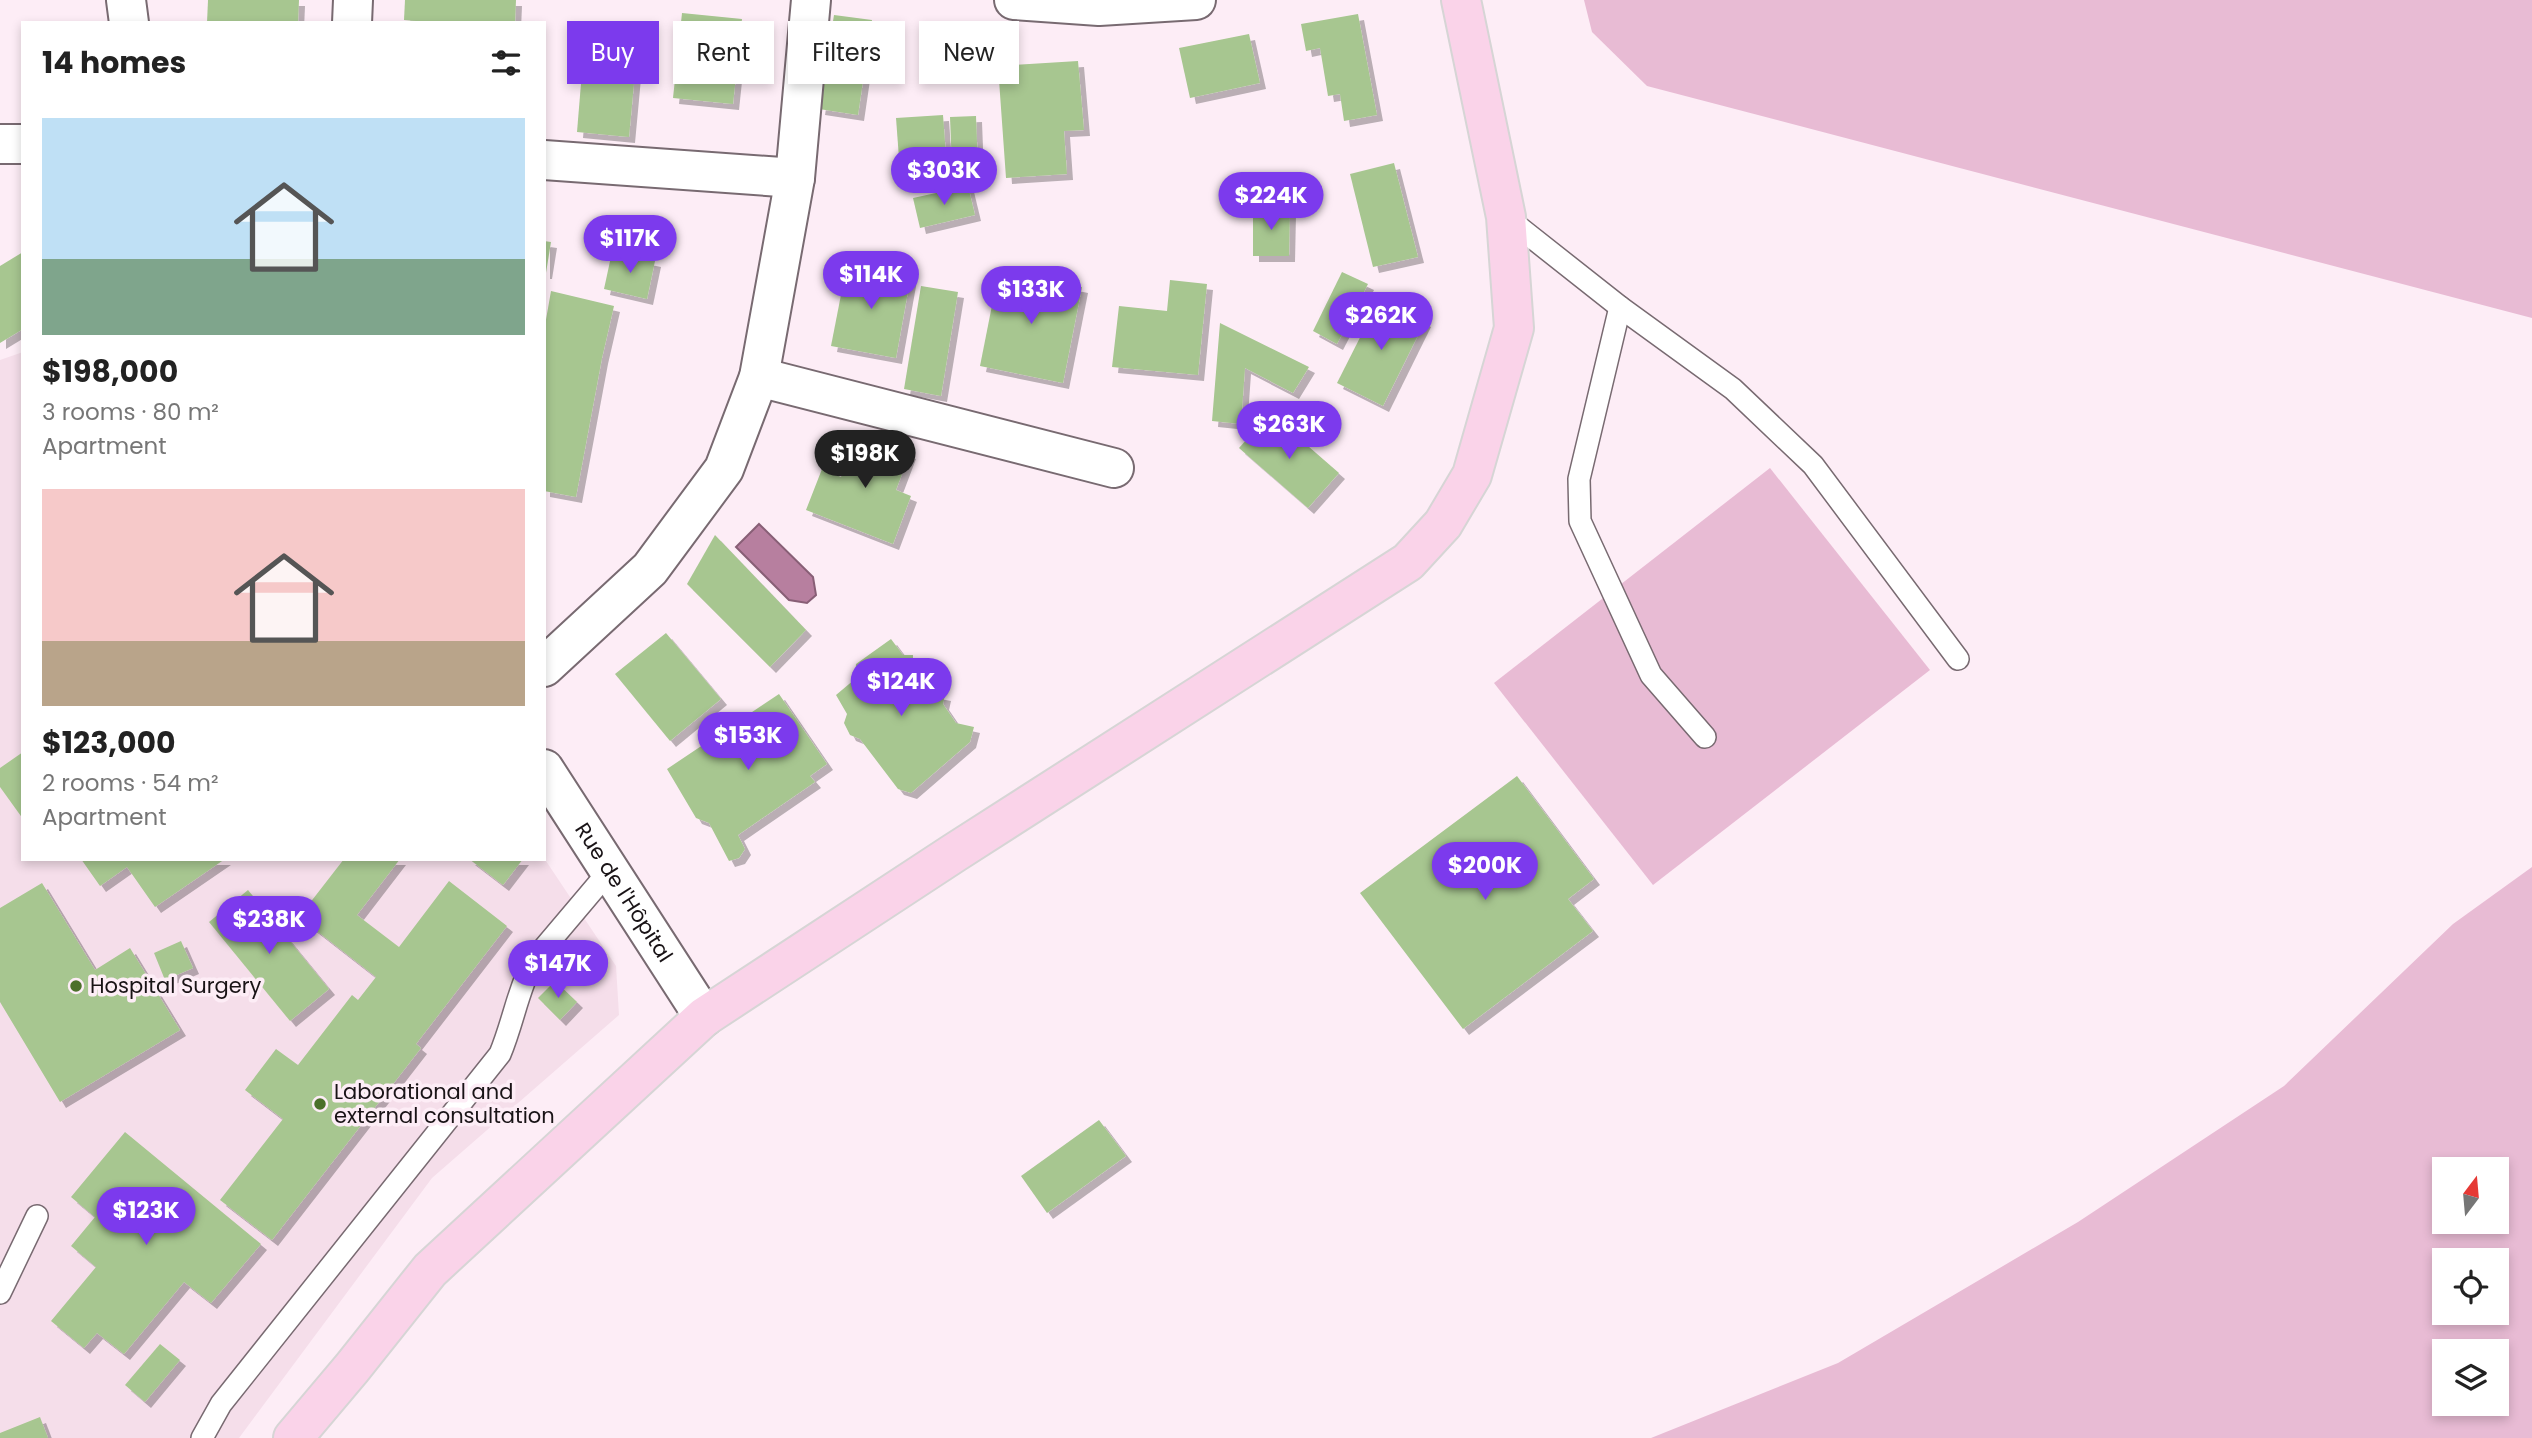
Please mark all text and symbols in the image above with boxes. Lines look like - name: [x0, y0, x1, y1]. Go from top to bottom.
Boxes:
- chip: Buy: [567, 21, 659, 84]
- chip: Rent: [673, 21, 774, 84]
- chip: Filters: [788, 21, 905, 84]
- chip: New: [919, 21, 1019, 84]
- text: 14 homes: [42, 41, 186, 84]
- icon: filters: [487, 44, 525, 82]
- pin: $303K: [895, 148, 993, 207]
- text: $303K: [907, 154, 981, 186]
- icon: home: [221, 164, 347, 290]
- pin: $224K: [1222, 173, 1320, 232]
- text: $224K: [1234, 179, 1308, 211]
- pin: $117K: [581, 216, 679, 275]
- text: $117K: [600, 222, 660, 254]
- pin: $114K: [822, 252, 920, 311]
- text: $114K: [839, 258, 903, 290]
- pin: $133K: [982, 266, 1080, 326]
- text: $133K: [997, 273, 1065, 305]
- pin: $262K: [1332, 292, 1430, 352]
- text: $262K: [1345, 299, 1417, 331]
- text: $198,000: [42, 350, 178, 393]
- text: 3 rooms · 80 m²: [42, 396, 219, 428]
- pin: $263K: [1240, 402, 1338, 461]
- text: $263K: [1253, 408, 1325, 440]
- text: Apartment: [42, 430, 167, 462]
- pin: $198K: [816, 430, 914, 490]
- text: $198K: [831, 437, 899, 469]
- icon: home: [221, 535, 347, 661]
- pin: $124K: [852, 658, 950, 718]
- text: $124K: [867, 665, 935, 697]
- pin: $153K: [699, 712, 797, 772]
- text: $153K: [714, 719, 782, 751]
- text: $123,000: [42, 721, 176, 764]
- text: 2 rooms · 54 m²: [42, 767, 219, 799]
- text: Apartment: [42, 801, 167, 833]
- street label: Rue de l'Hôpital: [568, 817, 680, 968]
- pin: $200K: [1436, 842, 1534, 902]
- text: $200K: [1448, 849, 1522, 881]
- pin: $238K: [220, 897, 318, 956]
- text: $238K: [232, 903, 306, 935]
- pin: $147K: [509, 940, 607, 1000]
- text: $147K: [524, 947, 592, 979]
- place label: Hospital Surgery: [90, 971, 262, 1000]
- marker: Hospital Surgery: [68, 978, 84, 994]
- place label: Laborational and external consultation: [334, 1077, 555, 1130]
- marker: Laborational and external consultation: [312, 1096, 328, 1112]
- north arrow: [2432, 1157, 2510, 1234]
- map controls: [2432, 1157, 2509, 1416]
- pin: $123K: [97, 1188, 195, 1247]
- text: $123K: [113, 1194, 179, 1226]
- button: locate: [2432, 1248, 2509, 1325]
- button: layers: [2432, 1339, 2509, 1416]

